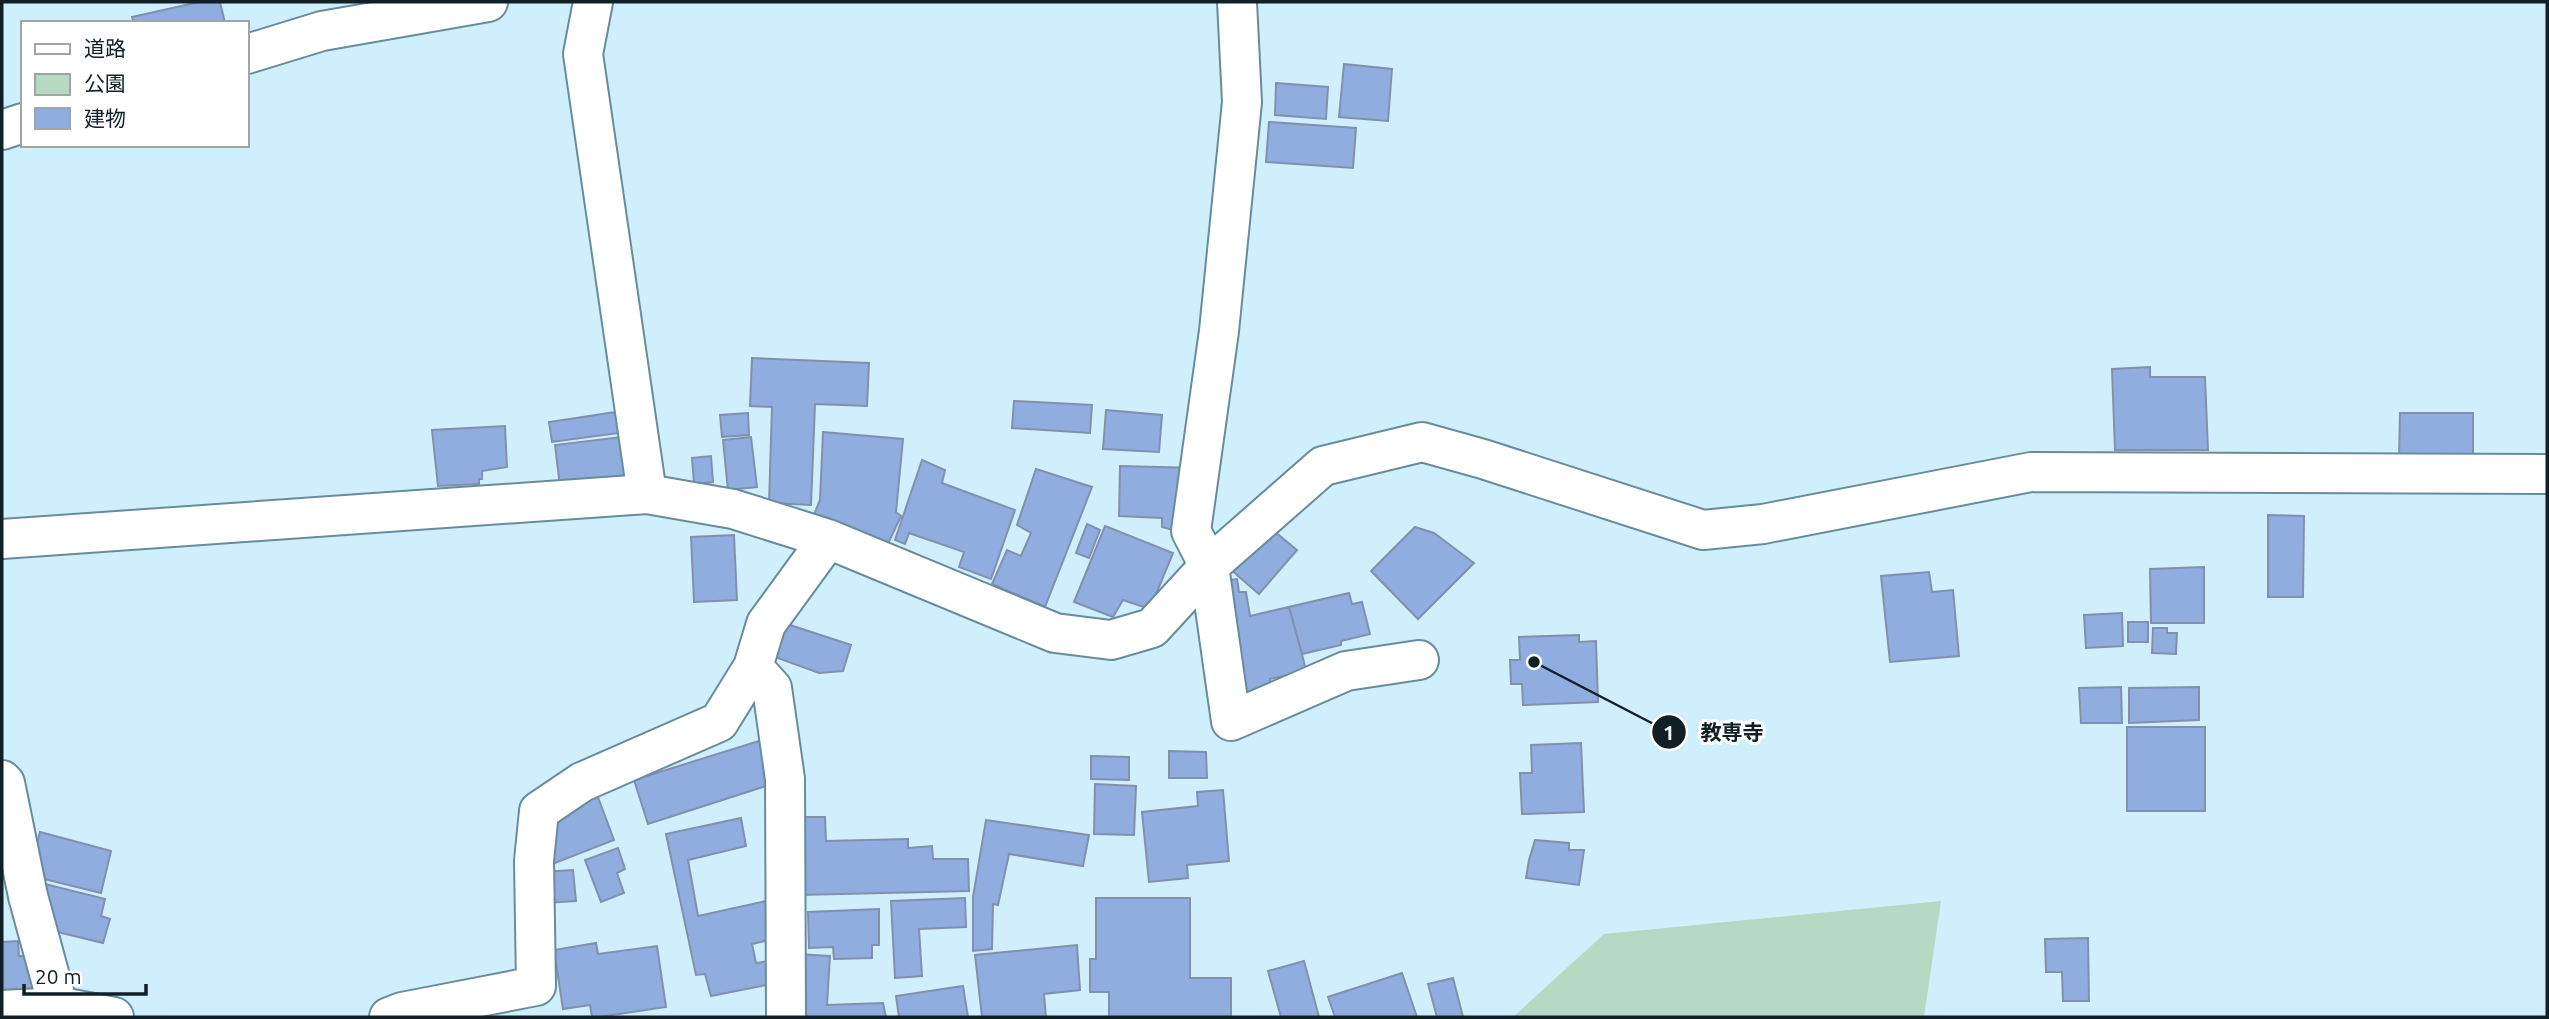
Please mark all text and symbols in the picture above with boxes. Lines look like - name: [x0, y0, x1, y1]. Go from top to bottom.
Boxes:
- legend: [21, 21, 248, 147]
- text: 道路: [84, 36, 126, 60]
- text: 公園: [84, 71, 126, 95]
- text: 建物: [84, 106, 126, 130]
- callout: 教専寺: [1652, 711, 1778, 753]
- text: 1: [1663, 720, 1675, 744]
- text: 教専寺: [1701, 720, 1764, 744]
- scale bar: [24, 953, 147, 997]
- text: 20 m: [35, 964, 82, 988]

